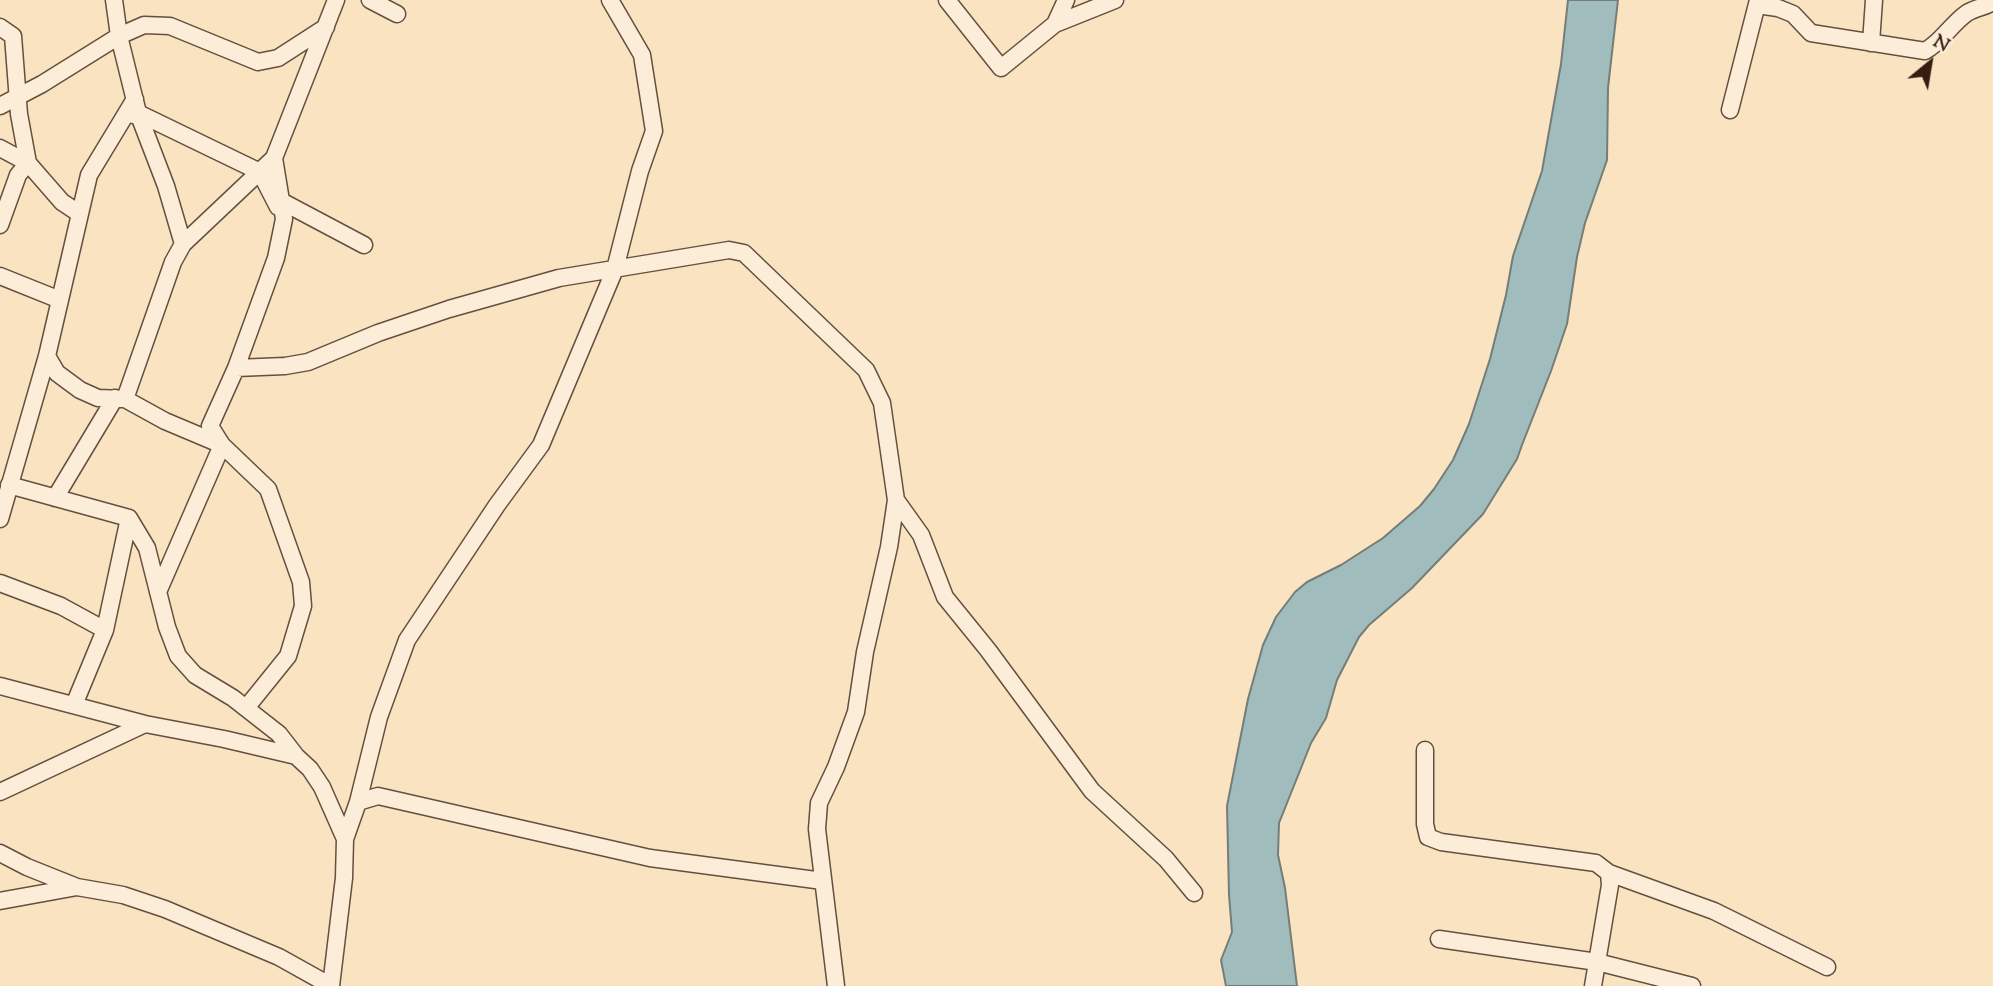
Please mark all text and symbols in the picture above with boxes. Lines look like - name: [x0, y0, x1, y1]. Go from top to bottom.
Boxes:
- north arrow: [1895, 28, 1965, 98]
- text: N: [1927, 29, 1954, 60]

